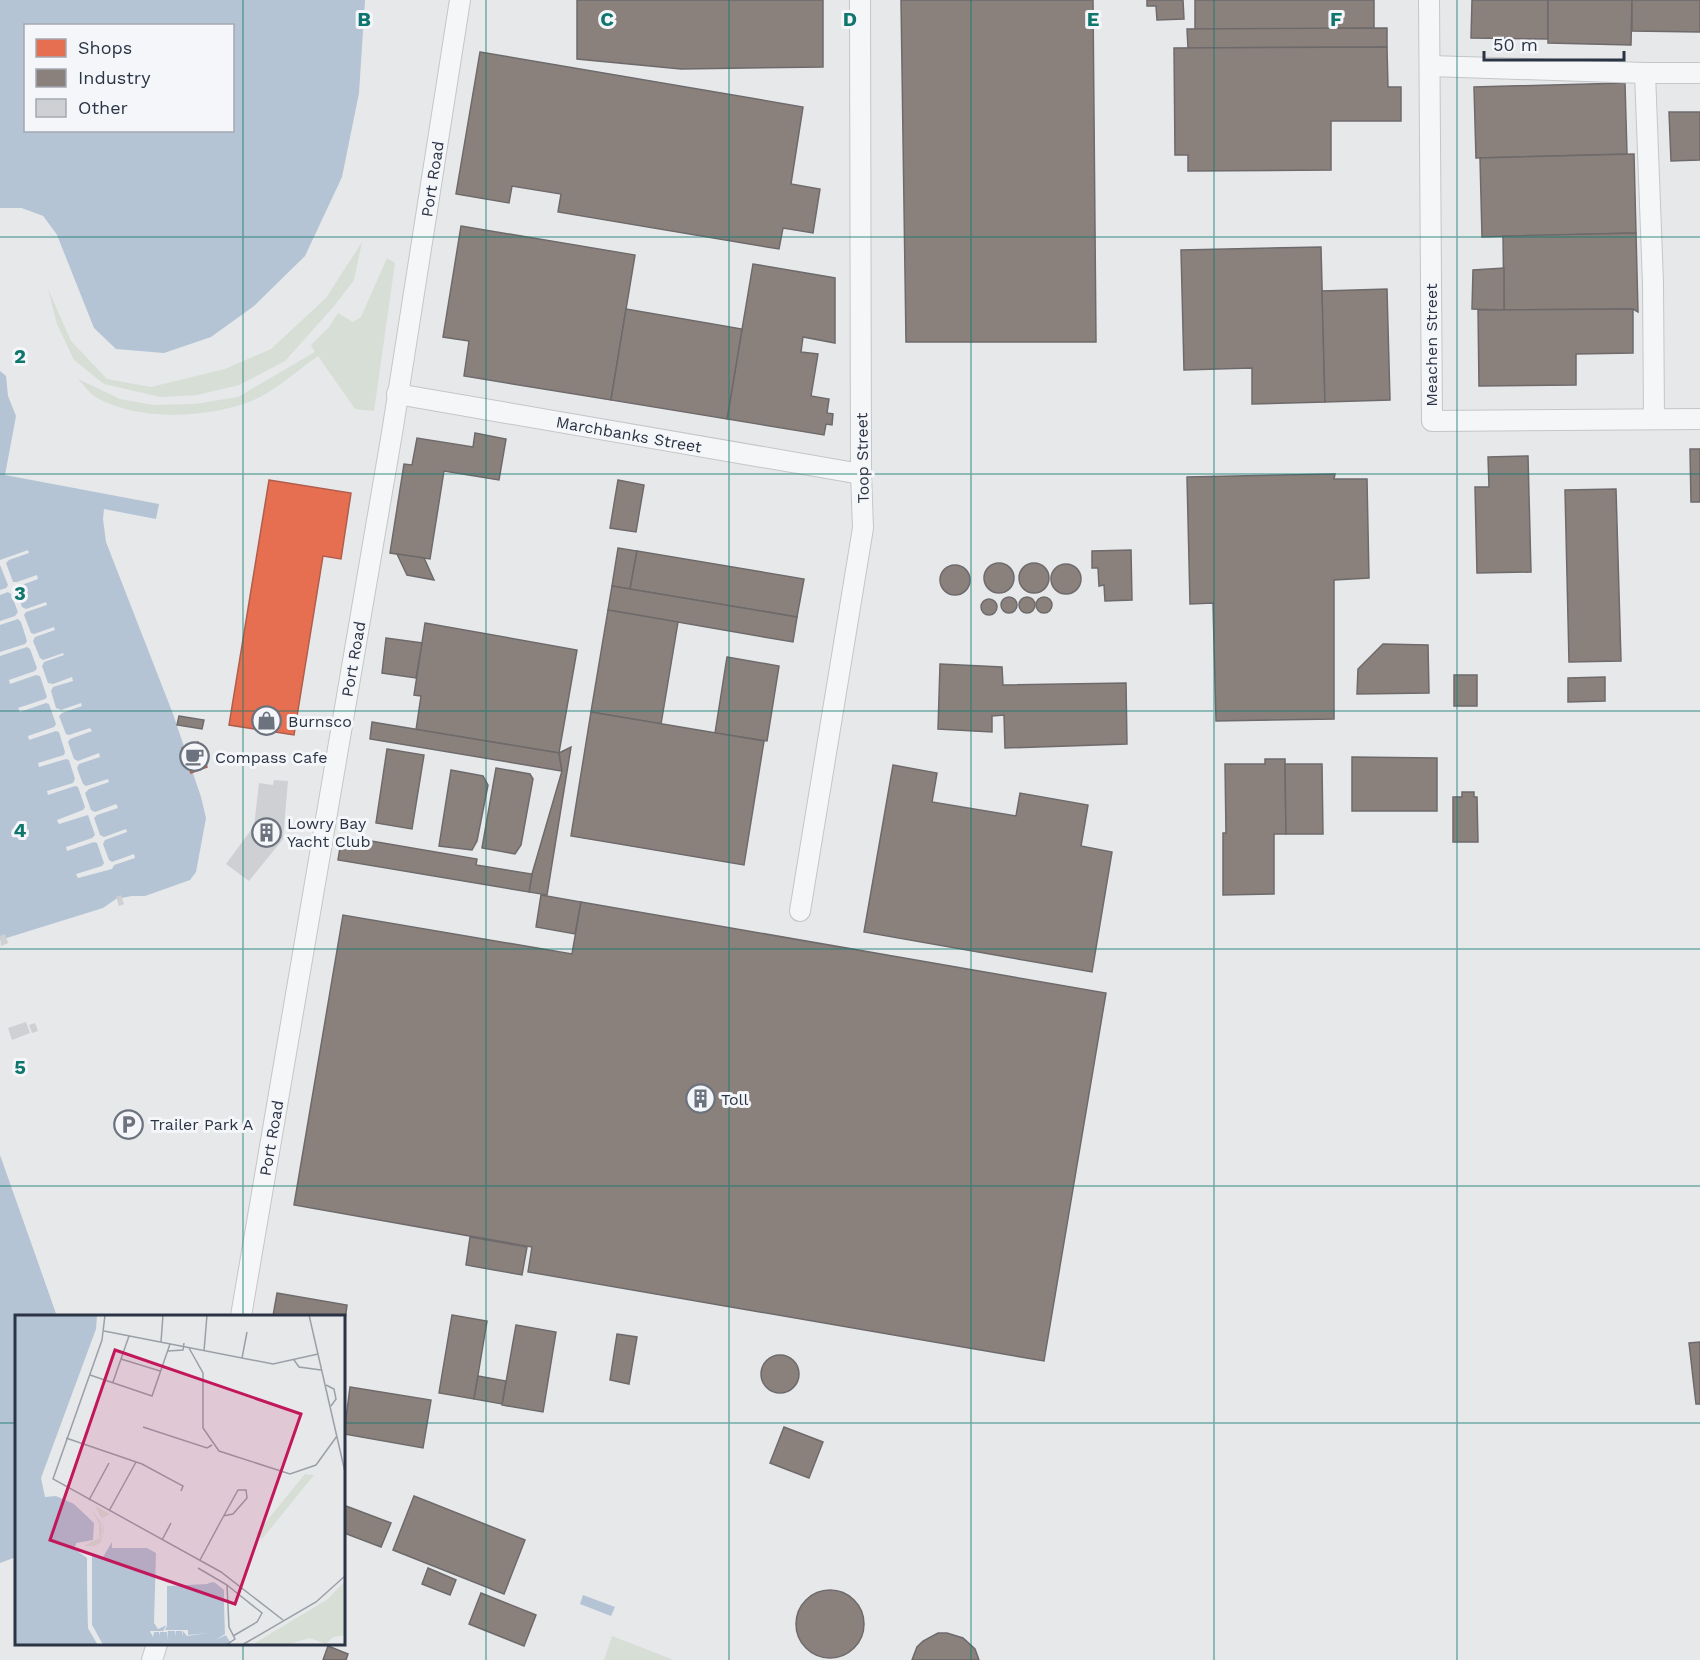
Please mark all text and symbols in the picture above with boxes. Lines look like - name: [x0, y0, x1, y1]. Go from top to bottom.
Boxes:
- text: B: [357, 7, 371, 31]
- text: C: [600, 7, 614, 31]
- text: D: [843, 7, 857, 31]
- text: E: [1087, 7, 1099, 31]
- text: F: [1330, 7, 1342, 31]
- legend: [24, 24, 234, 132]
- scale bar: [1484, 24, 1624, 62]
- text: 50 m: [1493, 34, 1538, 55]
- text: Shops: [78, 37, 132, 58]
- text: Industry: [78, 67, 151, 88]
- text: Other: [78, 97, 128, 118]
- street label: Port Road: [417, 140, 448, 218]
- street label: Meachen Street: [1422, 283, 1441, 407]
- text: 2: [14, 344, 26, 368]
- street label: Marchbanks Street: [555, 412, 704, 457]
- street label: Toop Street: [852, 412, 873, 504]
- text: 3: [14, 581, 26, 605]
- street label: Port Road: [337, 620, 369, 698]
- shop icon: Burnsco: [251, 705, 283, 737]
- place label: Burnsco: [288, 712, 352, 731]
- cafe icon: Compass Cafe: [178, 741, 210, 773]
- place label: Compass Cafe: [215, 748, 327, 767]
- place label: Lowry Bay Yacht Club: [287, 814, 371, 851]
- building icon: Lowry Bay Yacht Club: [250, 816, 282, 848]
- text: 4: [14, 818, 27, 842]
- text: 5: [14, 1055, 26, 1079]
- building icon: Toll: [684, 1083, 716, 1115]
- place label: Toll: [721, 1090, 748, 1109]
- street label: Port Road: [255, 1099, 287, 1177]
- parking icon: Trailer Park A: [113, 1108, 145, 1140]
- place label: Trailer Park A: [150, 1115, 254, 1134]
- inset map: [15, 1315, 345, 1645]

